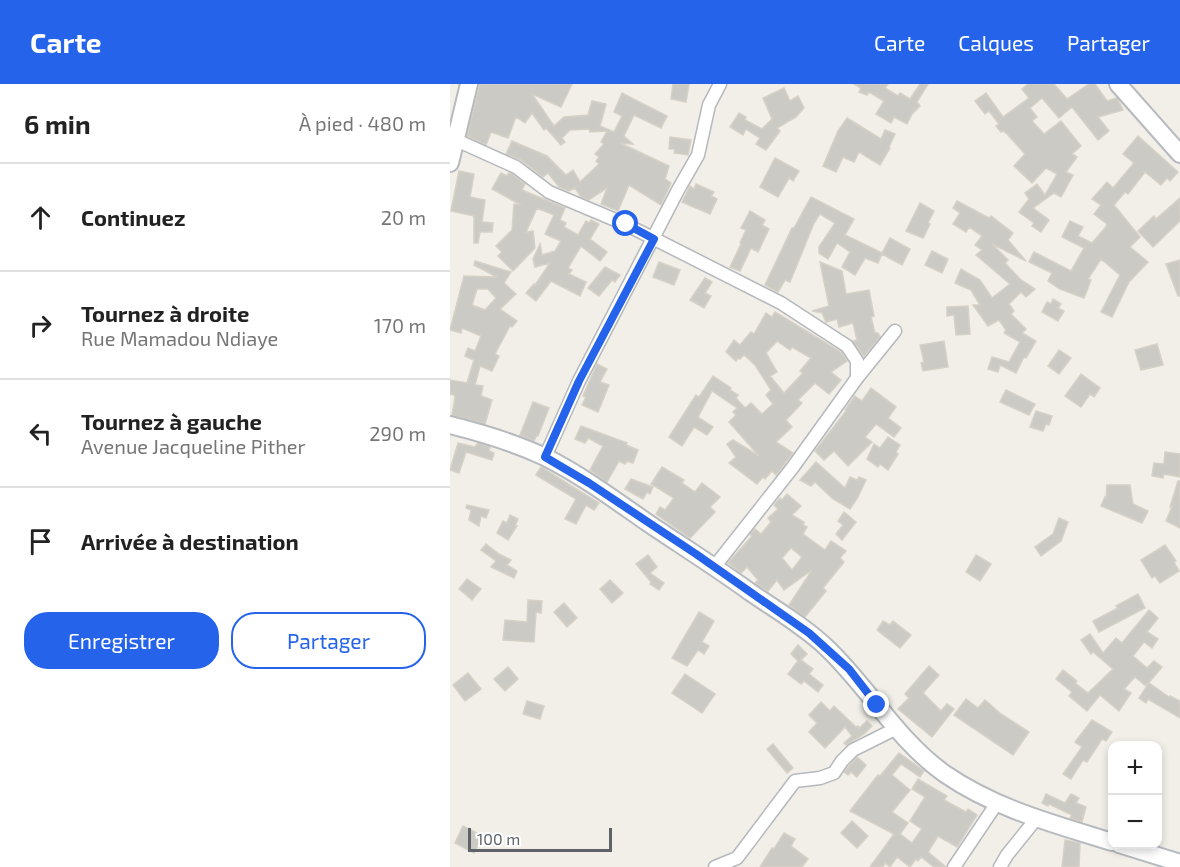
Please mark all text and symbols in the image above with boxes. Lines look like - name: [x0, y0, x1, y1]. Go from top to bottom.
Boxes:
- text: Carte: [30, 25, 102, 59]
- text: Carte: [874, 30, 925, 55]
- text: Calques: [958, 30, 1034, 55]
- text: Partager: [1067, 30, 1150, 55]
- text: 6 min: [24, 108, 91, 139]
- text: À pied · 480 m: [299, 111, 426, 135]
- icon: ahead: [24, 201, 57, 234]
- text: Continuez: [81, 204, 185, 230]
- text: 20 m: [381, 205, 426, 229]
- route start: [612, 210, 638, 236]
- text: Tournez à droite: [81, 300, 250, 326]
- icon: right: [24, 309, 57, 342]
- text: 170 m: [374, 313, 426, 337]
- text: Rue Mamadou Ndiaye: [81, 326, 278, 350]
- text: Tournez à gauche: [81, 408, 262, 434]
- icon: left: [24, 417, 57, 450]
- text: 290 m: [369, 421, 426, 445]
- text: Avenue Jacqueline Pither: [81, 434, 306, 458]
- icon: arrive: [24, 525, 57, 558]
- text: Arrivée à destination: [81, 528, 299, 554]
- button: Enregistrer: [24, 612, 219, 669]
- button: Partager: [231, 612, 426, 669]
- route end: [863, 691, 889, 717]
- map controls: [1108, 741, 1162, 849]
- button: +: [1108, 741, 1162, 795]
- button: −: [1108, 795, 1162, 849]
- scale bar: [468, 825, 612, 852]
- text: 100 m: [477, 829, 520, 848]

